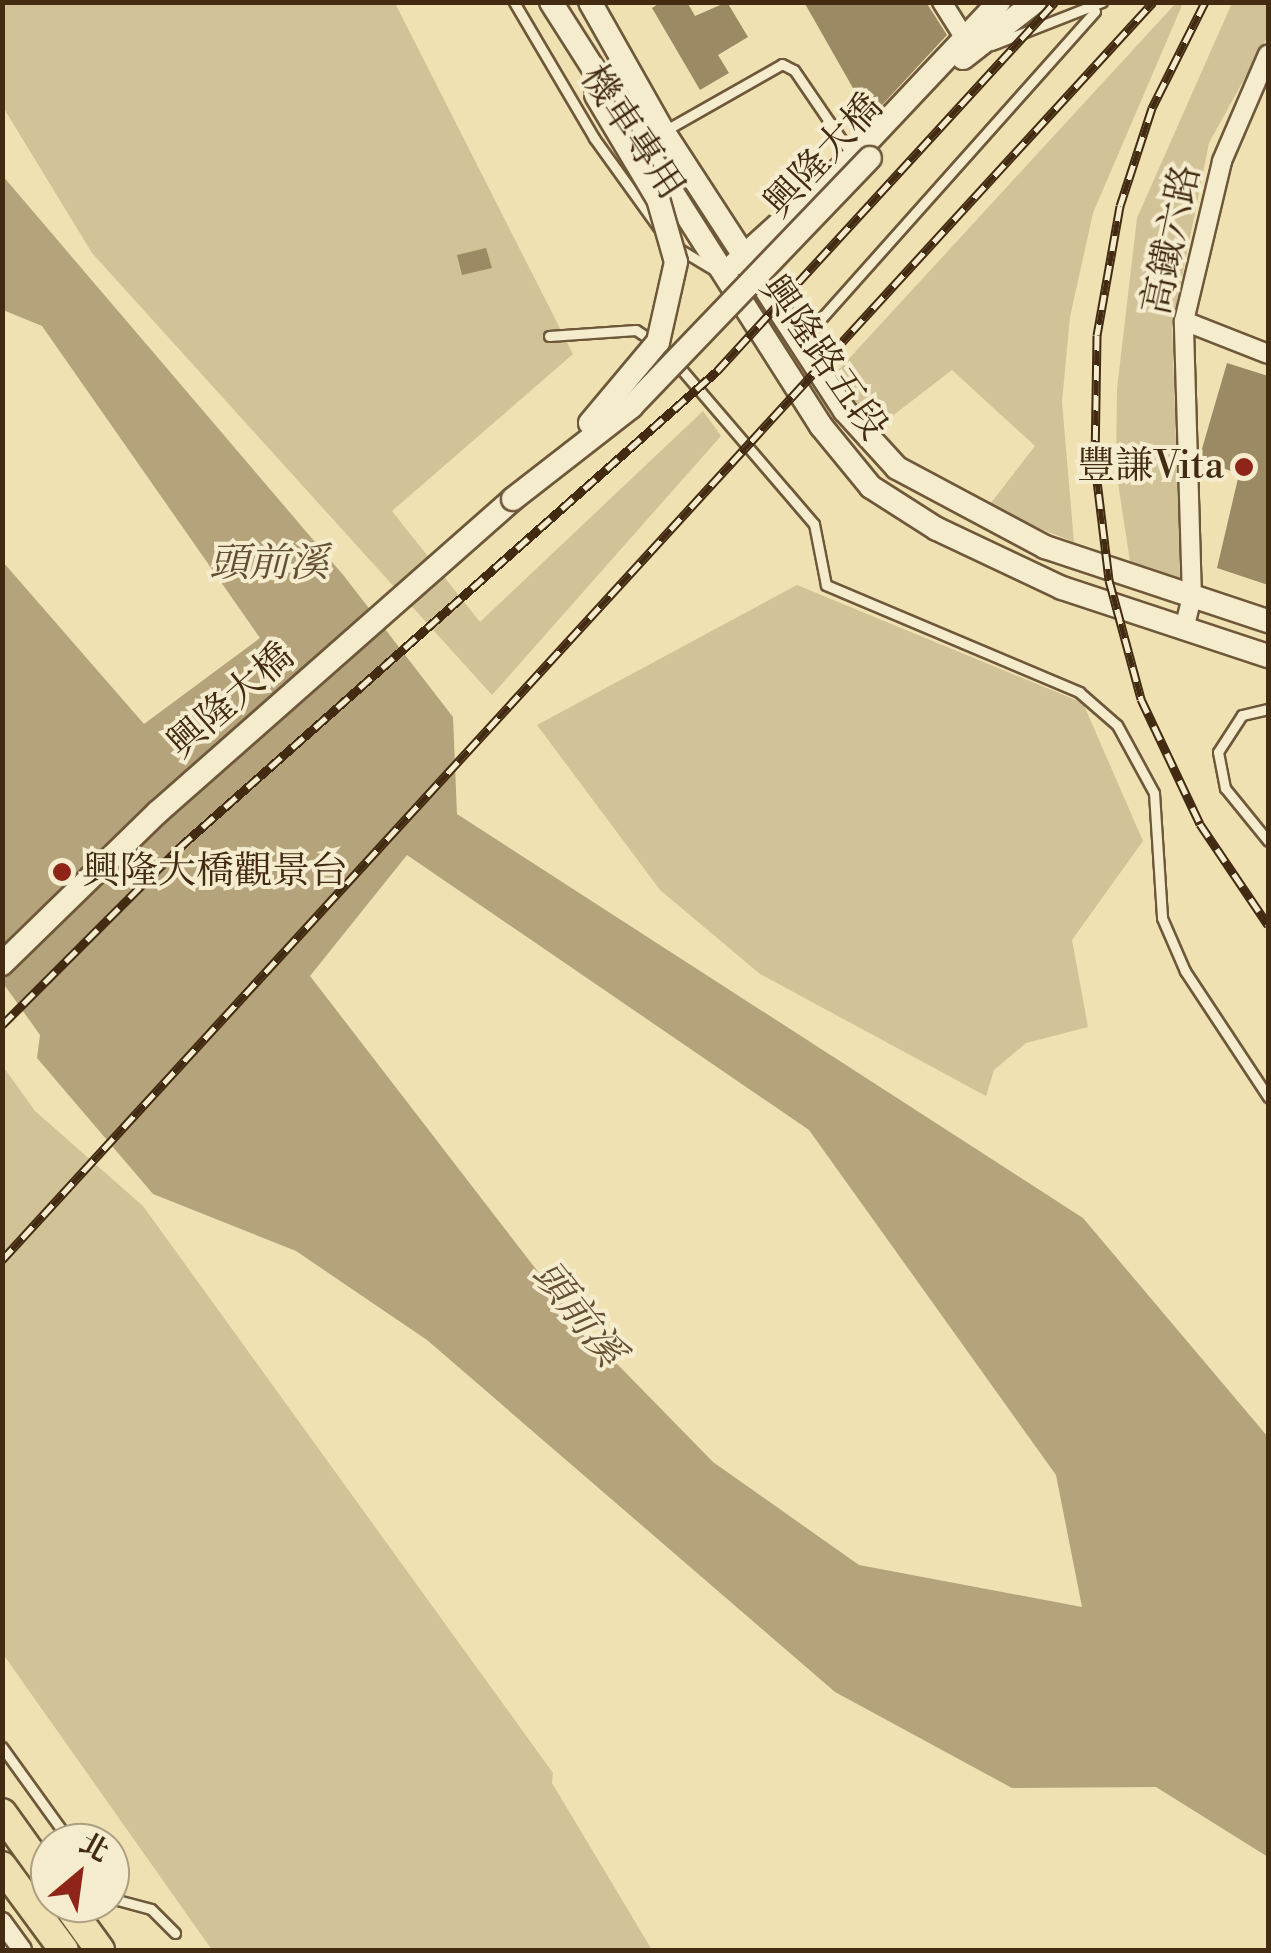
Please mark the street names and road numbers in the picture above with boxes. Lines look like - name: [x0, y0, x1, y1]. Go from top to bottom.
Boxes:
- street label: 機車專用: [571, 57, 693, 209]
- street label: 興隆大橋: [755, 85, 893, 227]
- street label: 高鐵六路: [1134, 161, 1210, 319]
- street label: 興隆路五段: [750, 267, 896, 449]
- street label: 興隆大橋: [159, 634, 303, 768]

